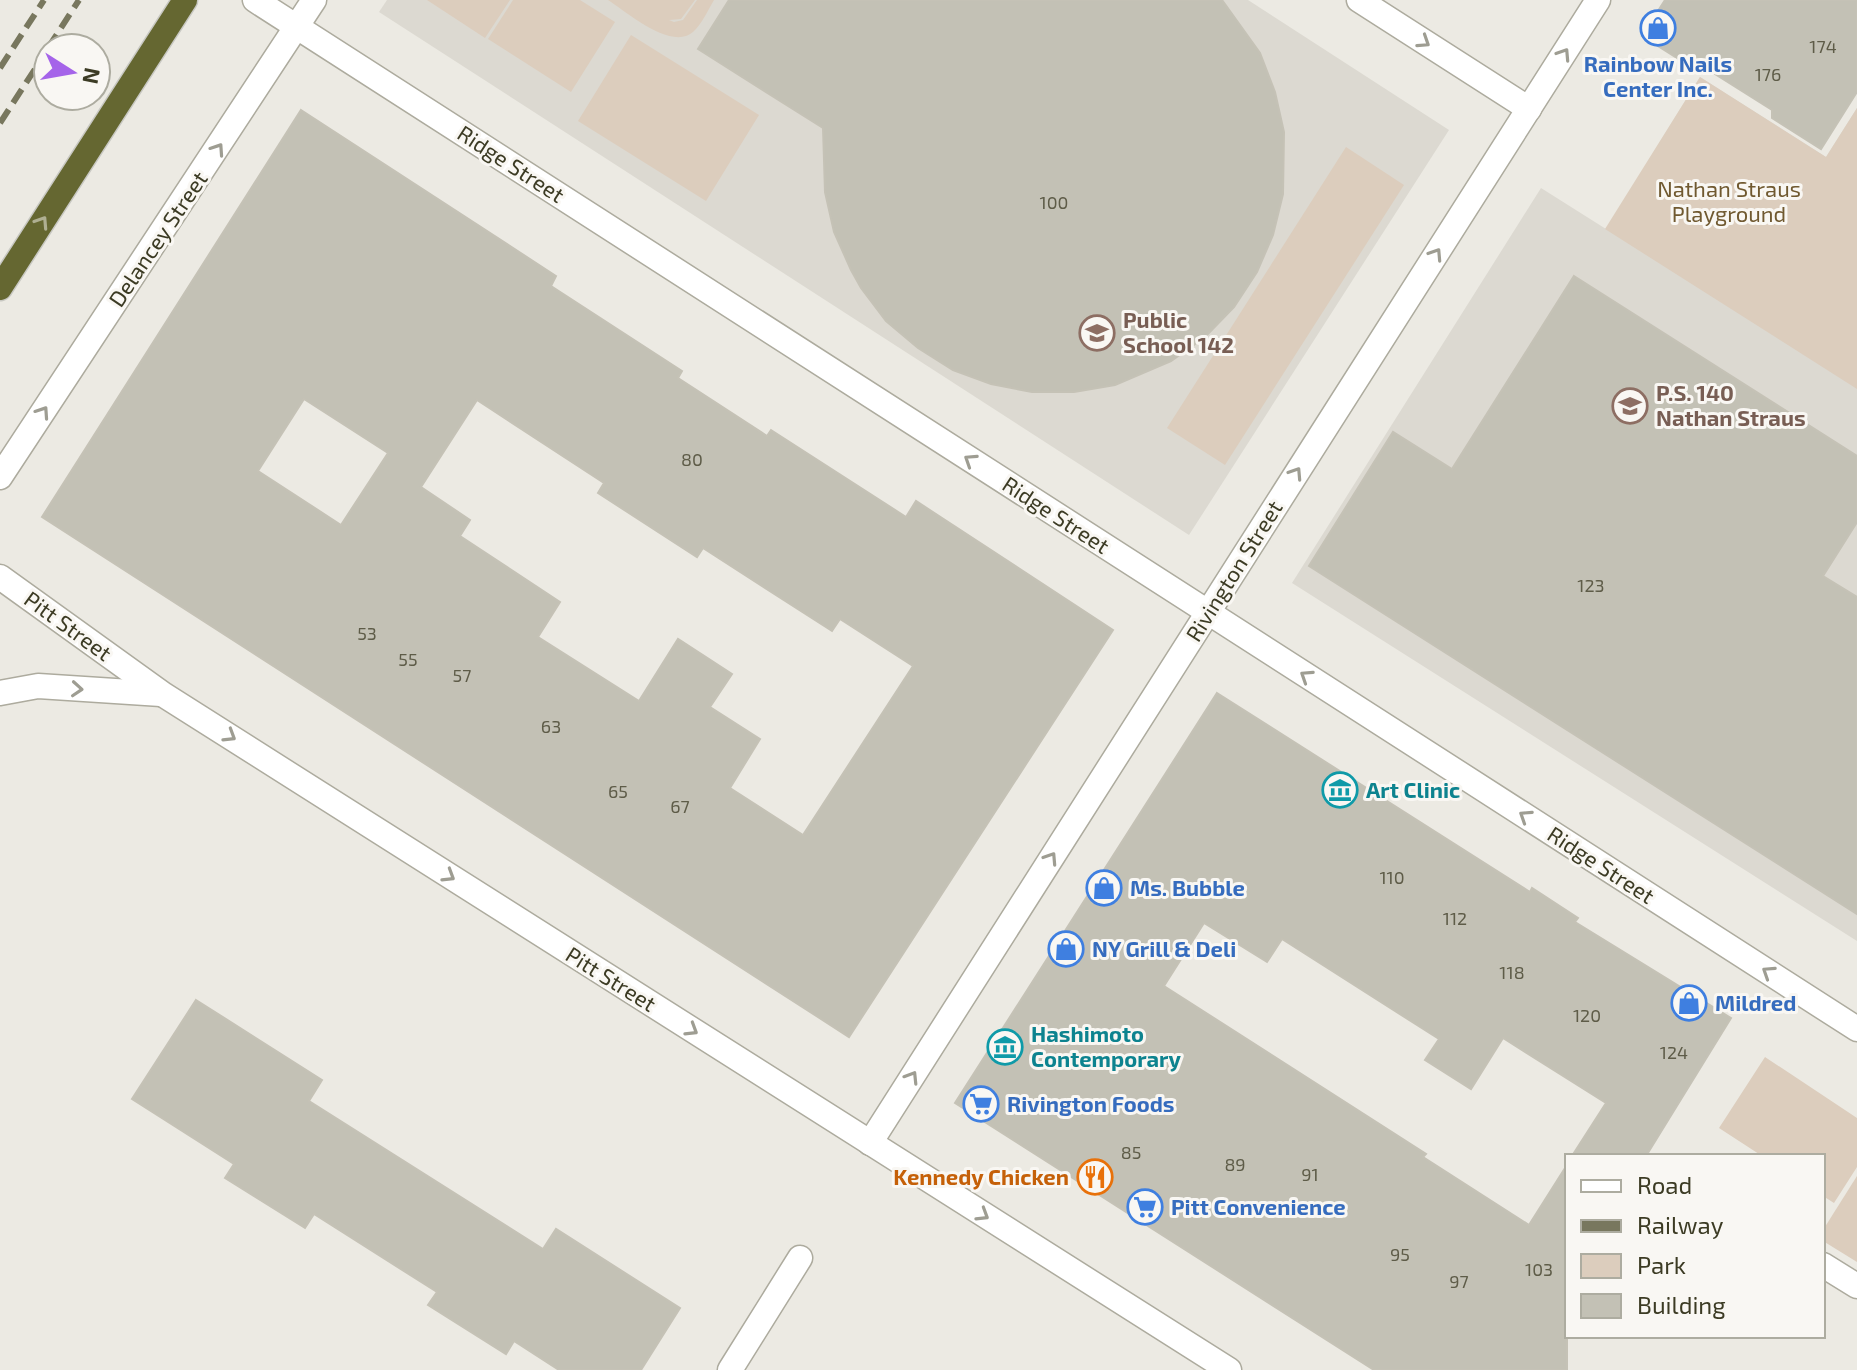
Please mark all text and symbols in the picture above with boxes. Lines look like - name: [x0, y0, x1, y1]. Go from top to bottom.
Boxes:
- shop icon: Rainbow Nails Center Inc.: [1639, 9, 1677, 47]
- north arrow: [32, 32, 112, 112]
- one-way arrow: [1415, 32, 1430, 47]
- house number: 174: [1809, 35, 1837, 57]
- one-way arrow: [1554, 49, 1569, 63]
- place label: Rainbow Nails Center Inc.: [1584, 50, 1732, 101]
- house number: 176: [1755, 63, 1781, 85]
- text: N: [78, 66, 107, 86]
- street label: Ridge Street: [453, 119, 570, 207]
- one-way arrow: [208, 143, 223, 157]
- street label: Delancey Street: [102, 166, 212, 311]
- park label: Nathan Straus Playground: [1657, 175, 1801, 226]
- house number: 100: [1040, 191, 1068, 213]
- one-way arrow: [33, 217, 48, 231]
- one-way arrow: [1426, 248, 1441, 263]
- place label: Public School 142: [1123, 306, 1234, 357]
- school or university icon: Public School 142: [1078, 314, 1116, 352]
- place label: P.S. 140 Nathan Straus: [1656, 379, 1806, 430]
- school or university icon: P.S. 140 Nathan Straus: [1611, 387, 1649, 425]
- one-way arrow: [33, 406, 48, 421]
- house number: 80: [681, 448, 703, 470]
- one-way arrow: [964, 454, 979, 469]
- one-way arrow: [1287, 467, 1302, 482]
- street label: Ridge Street: [998, 470, 1115, 558]
- street label: Rivington Street: [1179, 495, 1287, 646]
- house number: 123: [1577, 574, 1605, 596]
- street label: Pitt Street: [20, 585, 117, 665]
- house number: 53: [357, 622, 377, 644]
- house number: 55: [398, 648, 418, 670]
- house number: 57: [453, 664, 471, 686]
- one-way arrow: [1301, 670, 1315, 685]
- one-way arrow: [71, 680, 84, 697]
- house number: 63: [541, 715, 561, 737]
- one-way arrow: [221, 727, 235, 742]
- museum icon: Art Clinic: [1321, 771, 1359, 809]
- place label: Art Clinic: [1366, 776, 1460, 802]
- house number: 65: [608, 780, 628, 802]
- house number: 67: [670, 795, 690, 817]
- one-way arrow: [1519, 811, 1534, 826]
- street label: Ridge Street: [1543, 820, 1660, 908]
- one-way arrow: [1042, 852, 1057, 867]
- one-way arrow: [440, 866, 455, 881]
- house number: 110: [1379, 866, 1405, 888]
- shop icon: Ms. Bubble: [1085, 869, 1123, 907]
- place label: Ms. Bubble: [1130, 874, 1245, 900]
- house number: 112: [1443, 907, 1467, 929]
- shop icon: NY Grill & Deli: [1047, 930, 1085, 968]
- place label: NY Grill & Deli: [1092, 935, 1236, 961]
- street label: Pitt Street: [562, 940, 661, 1016]
- house number: 118: [1499, 961, 1525, 983]
- one-way arrow: [1762, 966, 1777, 981]
- shop icon: Mildred: [1670, 984, 1708, 1022]
- place label: Mildred: [1715, 989, 1796, 1015]
- house number: 120: [1573, 1004, 1601, 1026]
- place label: Hashimoto Contemporary: [1031, 1020, 1181, 1072]
- one-way arrow: [683, 1021, 698, 1036]
- museum icon: Hashimoto Contemporary: [986, 1028, 1024, 1066]
- house number: 124: [1660, 1041, 1688, 1063]
- one-way arrow: [902, 1071, 917, 1086]
- supermarket icon: Rivington Foods: [962, 1085, 1000, 1123]
- place label: Rivington Foods: [1007, 1090, 1175, 1116]
- house number: 85: [1121, 1141, 1141, 1163]
- house number: 89: [1224, 1153, 1246, 1175]
- legend: [1565, 1154, 1825, 1338]
- restaurant icon: Kennedy Chicken: [1076, 1158, 1114, 1196]
- place label: Kennedy Chicken: [893, 1163, 1069, 1190]
- house number: 91: [1301, 1163, 1319, 1185]
- text: Road: [1637, 1170, 1692, 1199]
- supermarket icon: Pitt Convenience: [1126, 1188, 1164, 1226]
- place label: Pitt Convenience: [1171, 1193, 1346, 1219]
- one-way arrow: [974, 1205, 988, 1220]
- text: Railway: [1637, 1210, 1724, 1239]
- house number: 95: [1390, 1243, 1410, 1265]
- text: Park: [1637, 1250, 1686, 1279]
- house number: 103: [1525, 1258, 1553, 1280]
- house number: 97: [1449, 1270, 1469, 1292]
- text: Building: [1637, 1290, 1726, 1319]

